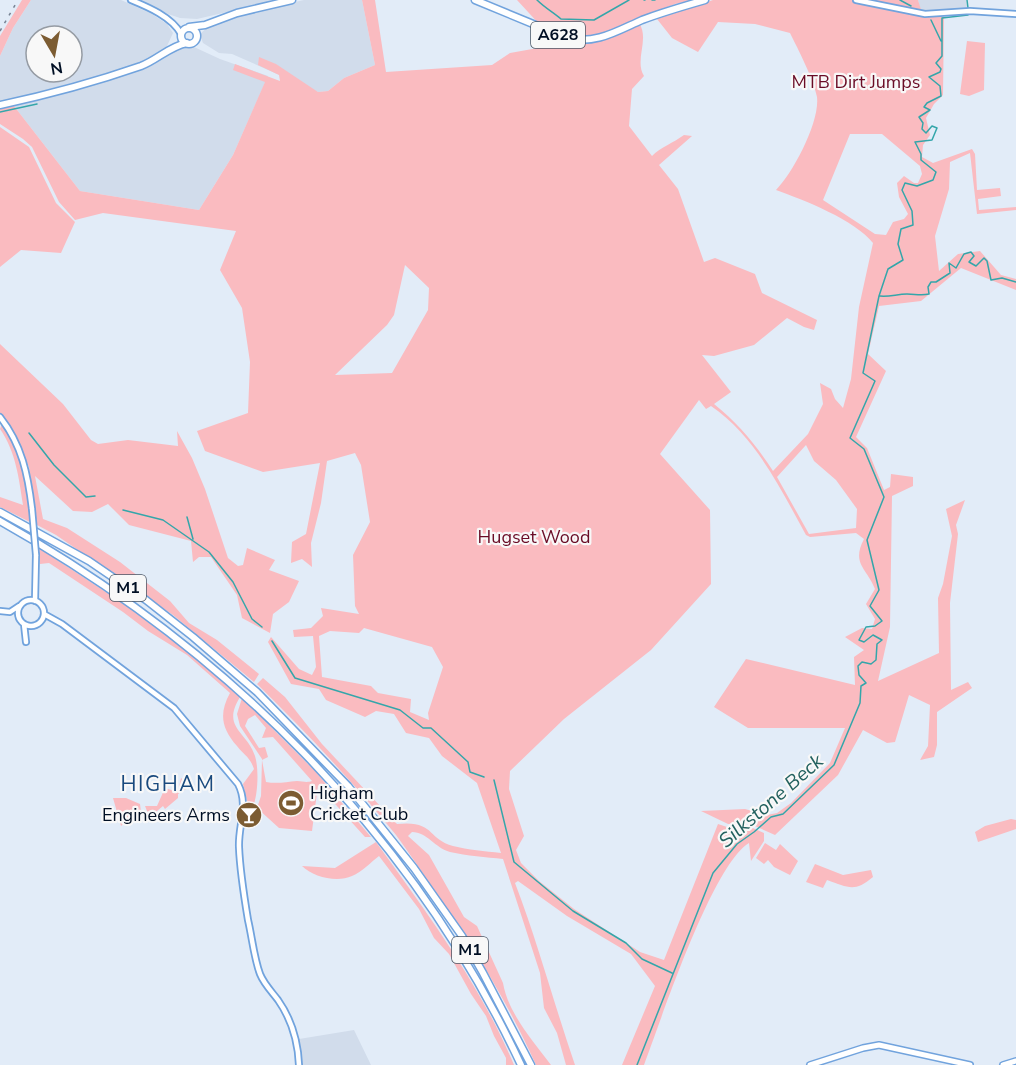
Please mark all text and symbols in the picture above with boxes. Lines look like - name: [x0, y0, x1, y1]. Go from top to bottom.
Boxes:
- road number: A628: [531, 22, 585, 48]
- north arrow: [24, 24, 84, 84]
- text: N: [49, 56, 64, 80]
- park label: MTB Dirt Jumps: [792, 70, 920, 94]
- park label: Hugset Wood: [478, 525, 590, 549]
- road number: M1: [110, 575, 146, 601]
- water label: Silkstone Beck: [713, 747, 830, 854]
- district label: HIGHAM: [121, 770, 215, 798]
- place label: Higham Cricket Club: [310, 781, 408, 826]
- sports icon: Higham Cricket Club: [276, 788, 306, 818]
- bar icon: Engineers Arms: [234, 800, 264, 830]
- place label: Engineers Arms: [102, 803, 230, 827]
- road number: M1: [452, 937, 488, 963]

